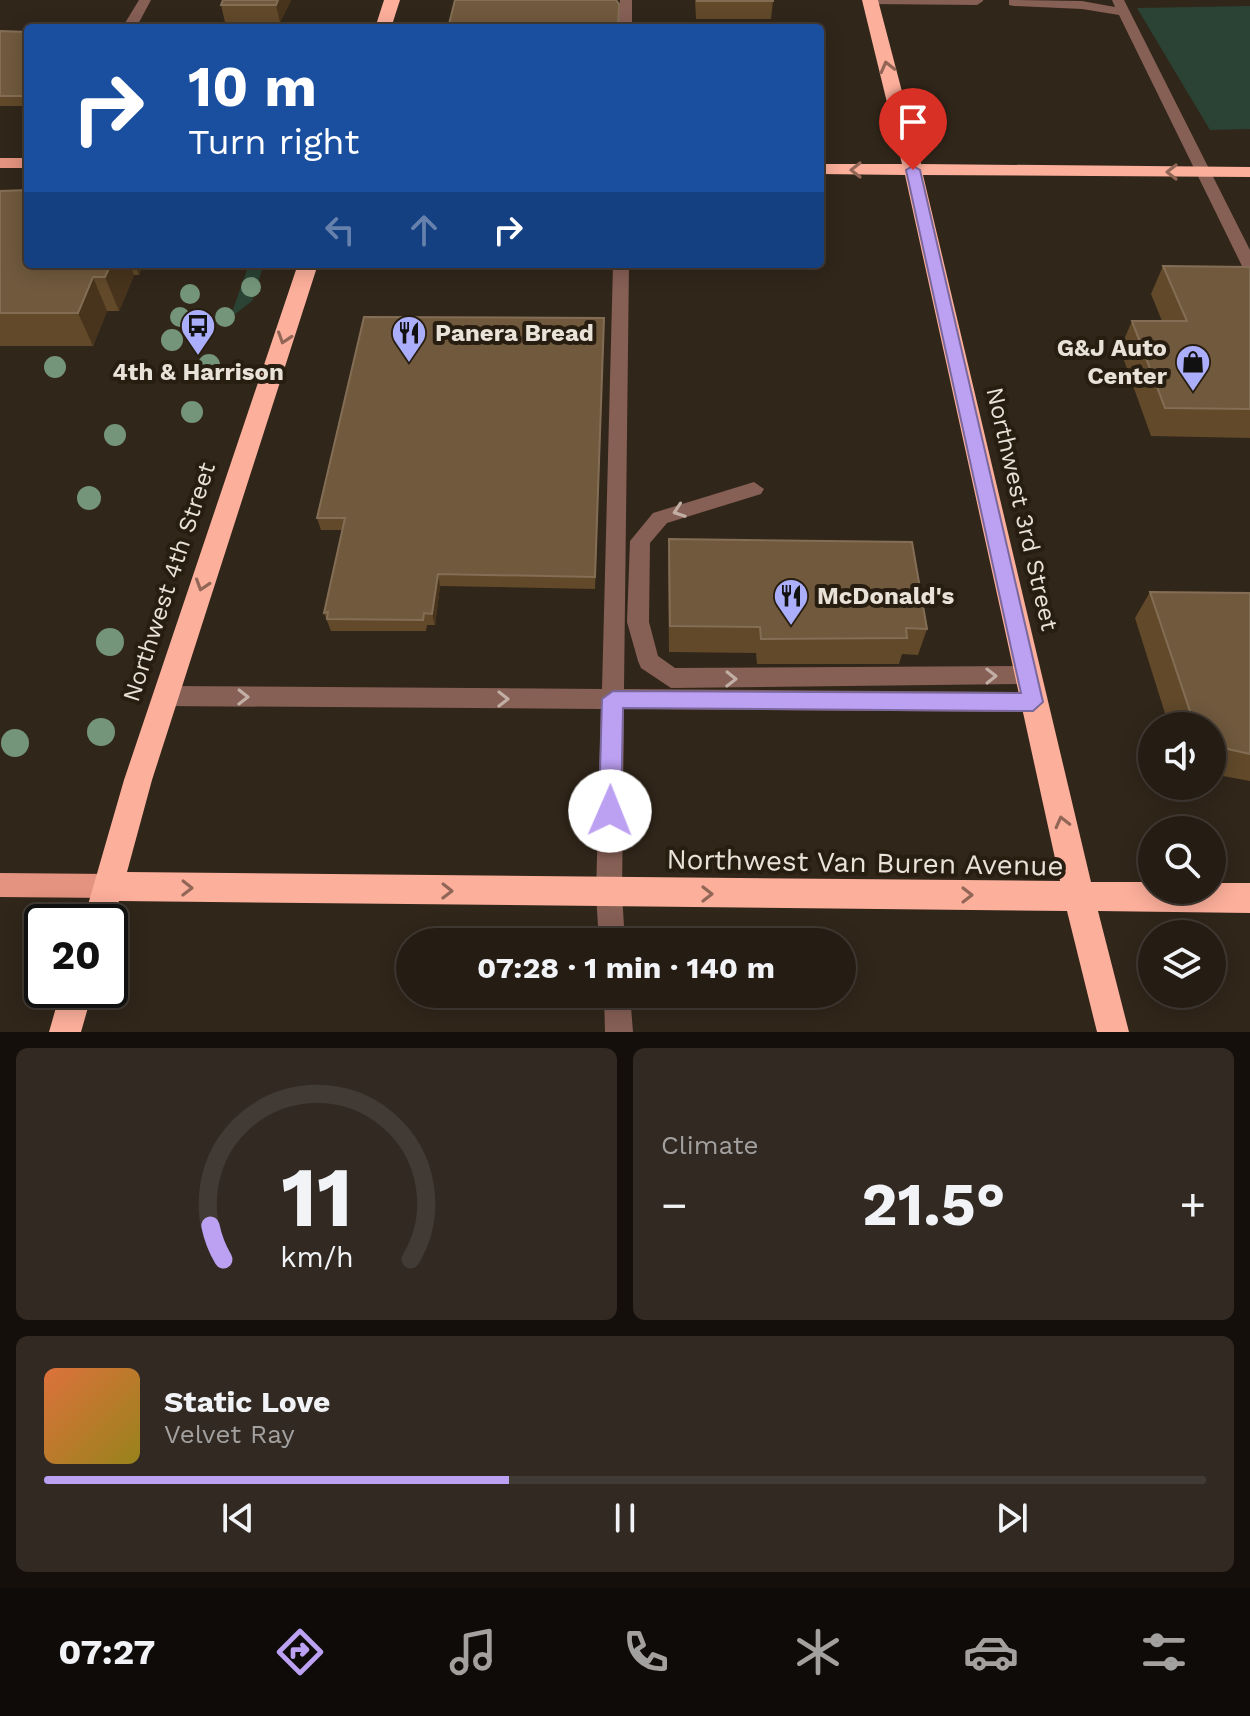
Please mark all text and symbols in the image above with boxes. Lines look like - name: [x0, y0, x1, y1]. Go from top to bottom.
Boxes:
- text: 10 m: [188, 54, 317, 120]
- icon: right: [56, 56, 160, 160]
- one-way arrow: [880, 61, 897, 75]
- pin: [879, 88, 947, 170]
- icon: arrive: [891, 100, 935, 144]
- text: Turn right: [188, 121, 359, 163]
- one-way arrow: [849, 161, 862, 179]
- one-way arrow: [1165, 163, 1178, 181]
- icon: left: [318, 208, 362, 252]
- icon: ahead: [402, 208, 446, 252]
- icon: right: [486, 208, 530, 252]
- bus stop icon: 4th & Harrison: [179, 307, 217, 357]
- restaurant icon: Panera Bread: [390, 314, 428, 364]
- place label: Panera Bread: [435, 319, 594, 347]
- one-way arrow: [277, 330, 293, 344]
- place label: G&J Auto Center: [1057, 334, 1168, 390]
- shop icon: G&J Auto Center: [1174, 343, 1212, 393]
- place label: 4th & Harrison: [112, 358, 284, 386]
- street label: Northwest 3rd Street: [980, 385, 1064, 633]
- street label: Northwest 4th Street: [117, 459, 221, 705]
- one-way arrow: [673, 502, 687, 518]
- one-way arrow: [196, 577, 212, 591]
- restaurant icon: McDonald's: [772, 577, 810, 627]
- place label: McDonald's: [817, 582, 955, 610]
- one-way arrow: [985, 667, 998, 684]
- one-way arrow: [725, 670, 738, 688]
- one-way arrow: [237, 689, 250, 706]
- one-way arrow: [497, 690, 510, 708]
- map controls: [1138, 712, 1226, 1008]
- button: sound: [1138, 712, 1226, 800]
- position arrow: [568, 769, 652, 853]
- one-way arrow: [1054, 816, 1071, 830]
- button: search: [1138, 816, 1226, 904]
- street label: Northwest Van Buren Avenue: [666, 843, 1064, 882]
- one-way arrow: [181, 879, 194, 896]
- one-way arrow: [441, 883, 454, 900]
- one-way arrow: [701, 885, 714, 903]
- one-way arrow: [961, 886, 974, 904]
- speed limit sign: 20: [24, 904, 128, 1008]
- button: layers: [1138, 920, 1226, 1008]
- text: 07:28 · 1 min · 140 m: [477, 950, 775, 985]
- text: Climate: [661, 1130, 759, 1160]
- text: 11: [281, 1149, 352, 1246]
- text: 21.5°: [862, 1169, 1005, 1240]
- text: −: [661, 1179, 688, 1231]
- text: +: [1179, 1179, 1206, 1231]
- text: km/h: [280, 1240, 353, 1274]
- text: Static Love: [164, 1384, 330, 1419]
- text: Velvet Ray: [164, 1419, 295, 1449]
- icon: previous: [216, 1496, 260, 1540]
- icon: pause: [603, 1496, 647, 1540]
- icon: next: [990, 1496, 1034, 1540]
- icon: directions: [272, 1624, 328, 1680]
- icon: music: [445, 1624, 501, 1680]
- icon: phone: [618, 1624, 674, 1680]
- icon: climate: [790, 1624, 846, 1680]
- icon: car: [963, 1624, 1019, 1680]
- icon: filters: [1136, 1624, 1192, 1680]
- text: 07:27: [58, 1631, 155, 1673]

